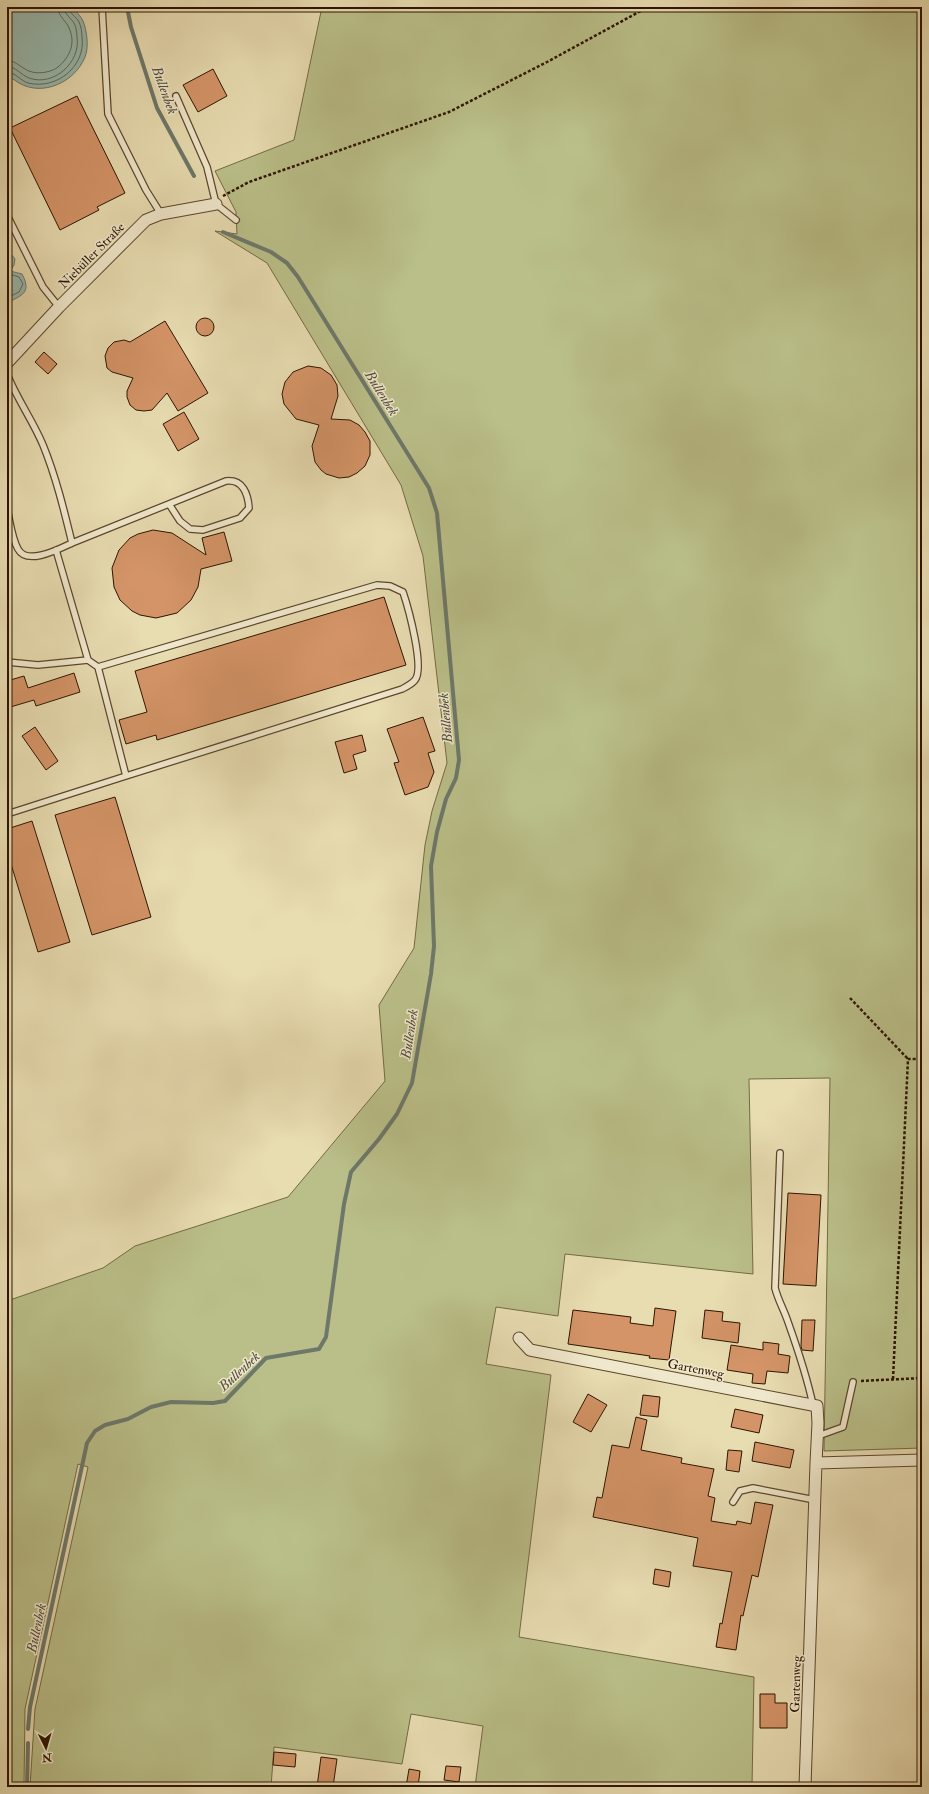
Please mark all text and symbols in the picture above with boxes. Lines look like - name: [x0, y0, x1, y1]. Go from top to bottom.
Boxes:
- water label: Bullenbek: [148, 63, 181, 117]
- street label: Niebüller Straße: [55, 219, 129, 292]
- water label: Bullenbek: [361, 367, 402, 419]
- water label: Bullenbek: [435, 692, 456, 745]
- water label: Bullenbek: [397, 1008, 422, 1061]
- water label: Bullenbek: [214, 1348, 264, 1395]
- street label: Gartenweg: [666, 1356, 726, 1382]
- water label: Bullenbek: [23, 1602, 50, 1655]
- street label: Gartenweg: [787, 1655, 805, 1713]
- north arrow: [26, 1728, 66, 1768]
- text: N: [40, 1750, 53, 1764]

